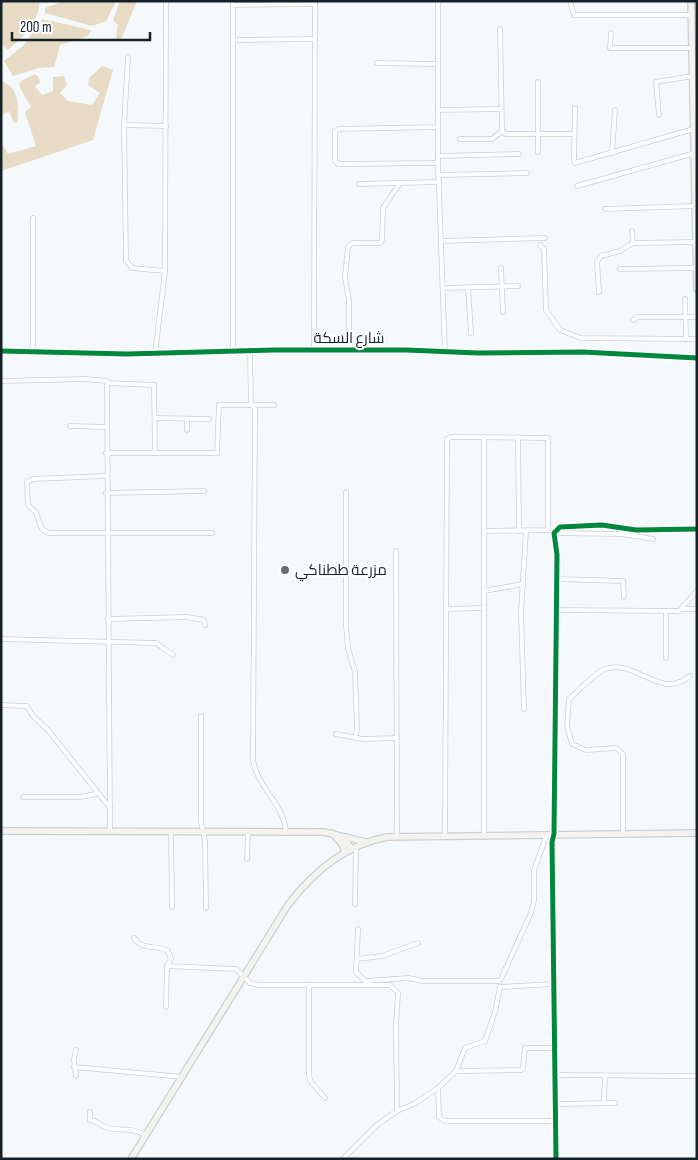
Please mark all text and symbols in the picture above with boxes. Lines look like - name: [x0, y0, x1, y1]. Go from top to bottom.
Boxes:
- scale bar: [12, 10, 150, 42]
- text: 200 m: [20, 18, 52, 37]
- street label: شارع السكة: [313, 329, 385, 349]
- place label: مزرعة ططناكي: [295, 561, 387, 582]
- marker: مزرعة ططناكي: [279, 564, 291, 576]

